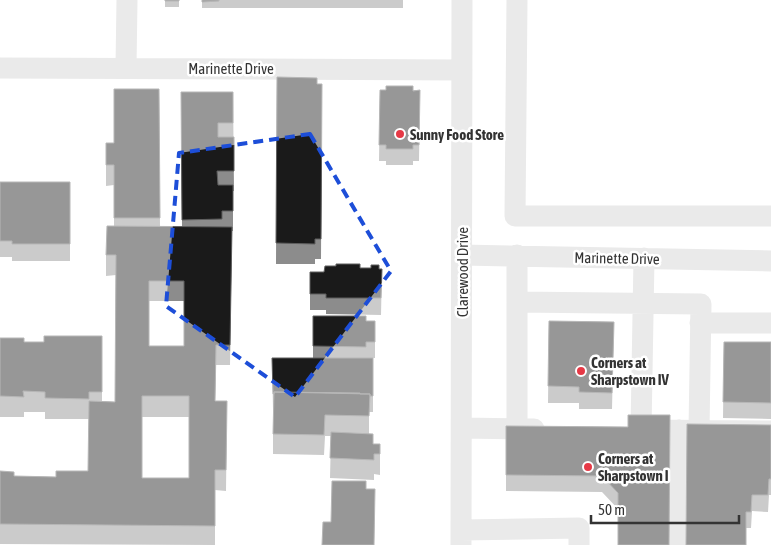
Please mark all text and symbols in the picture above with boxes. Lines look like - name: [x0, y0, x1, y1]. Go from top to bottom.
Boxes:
- street label: Marinette Drive: [188, 60, 274, 77]
- place label: Sunny Food Store: [410, 126, 504, 143]
- marker: Sunny Food Store: [394, 128, 406, 140]
- street label: Clarewood Drive: [454, 227, 471, 317]
- street label: Marinette Drive: [574, 249, 660, 267]
- place label: Corners at Sharpstown IV: [591, 354, 670, 388]
- marker: Corners at Sharpstown IV: [575, 365, 587, 377]
- place label: Corners at Sharpstown I: [598, 450, 669, 484]
- marker: Corners at Sharpstown I: [582, 461, 594, 473]
- scale bar: [591, 492, 738, 524]
- text: 50 m: [598, 501, 625, 518]

